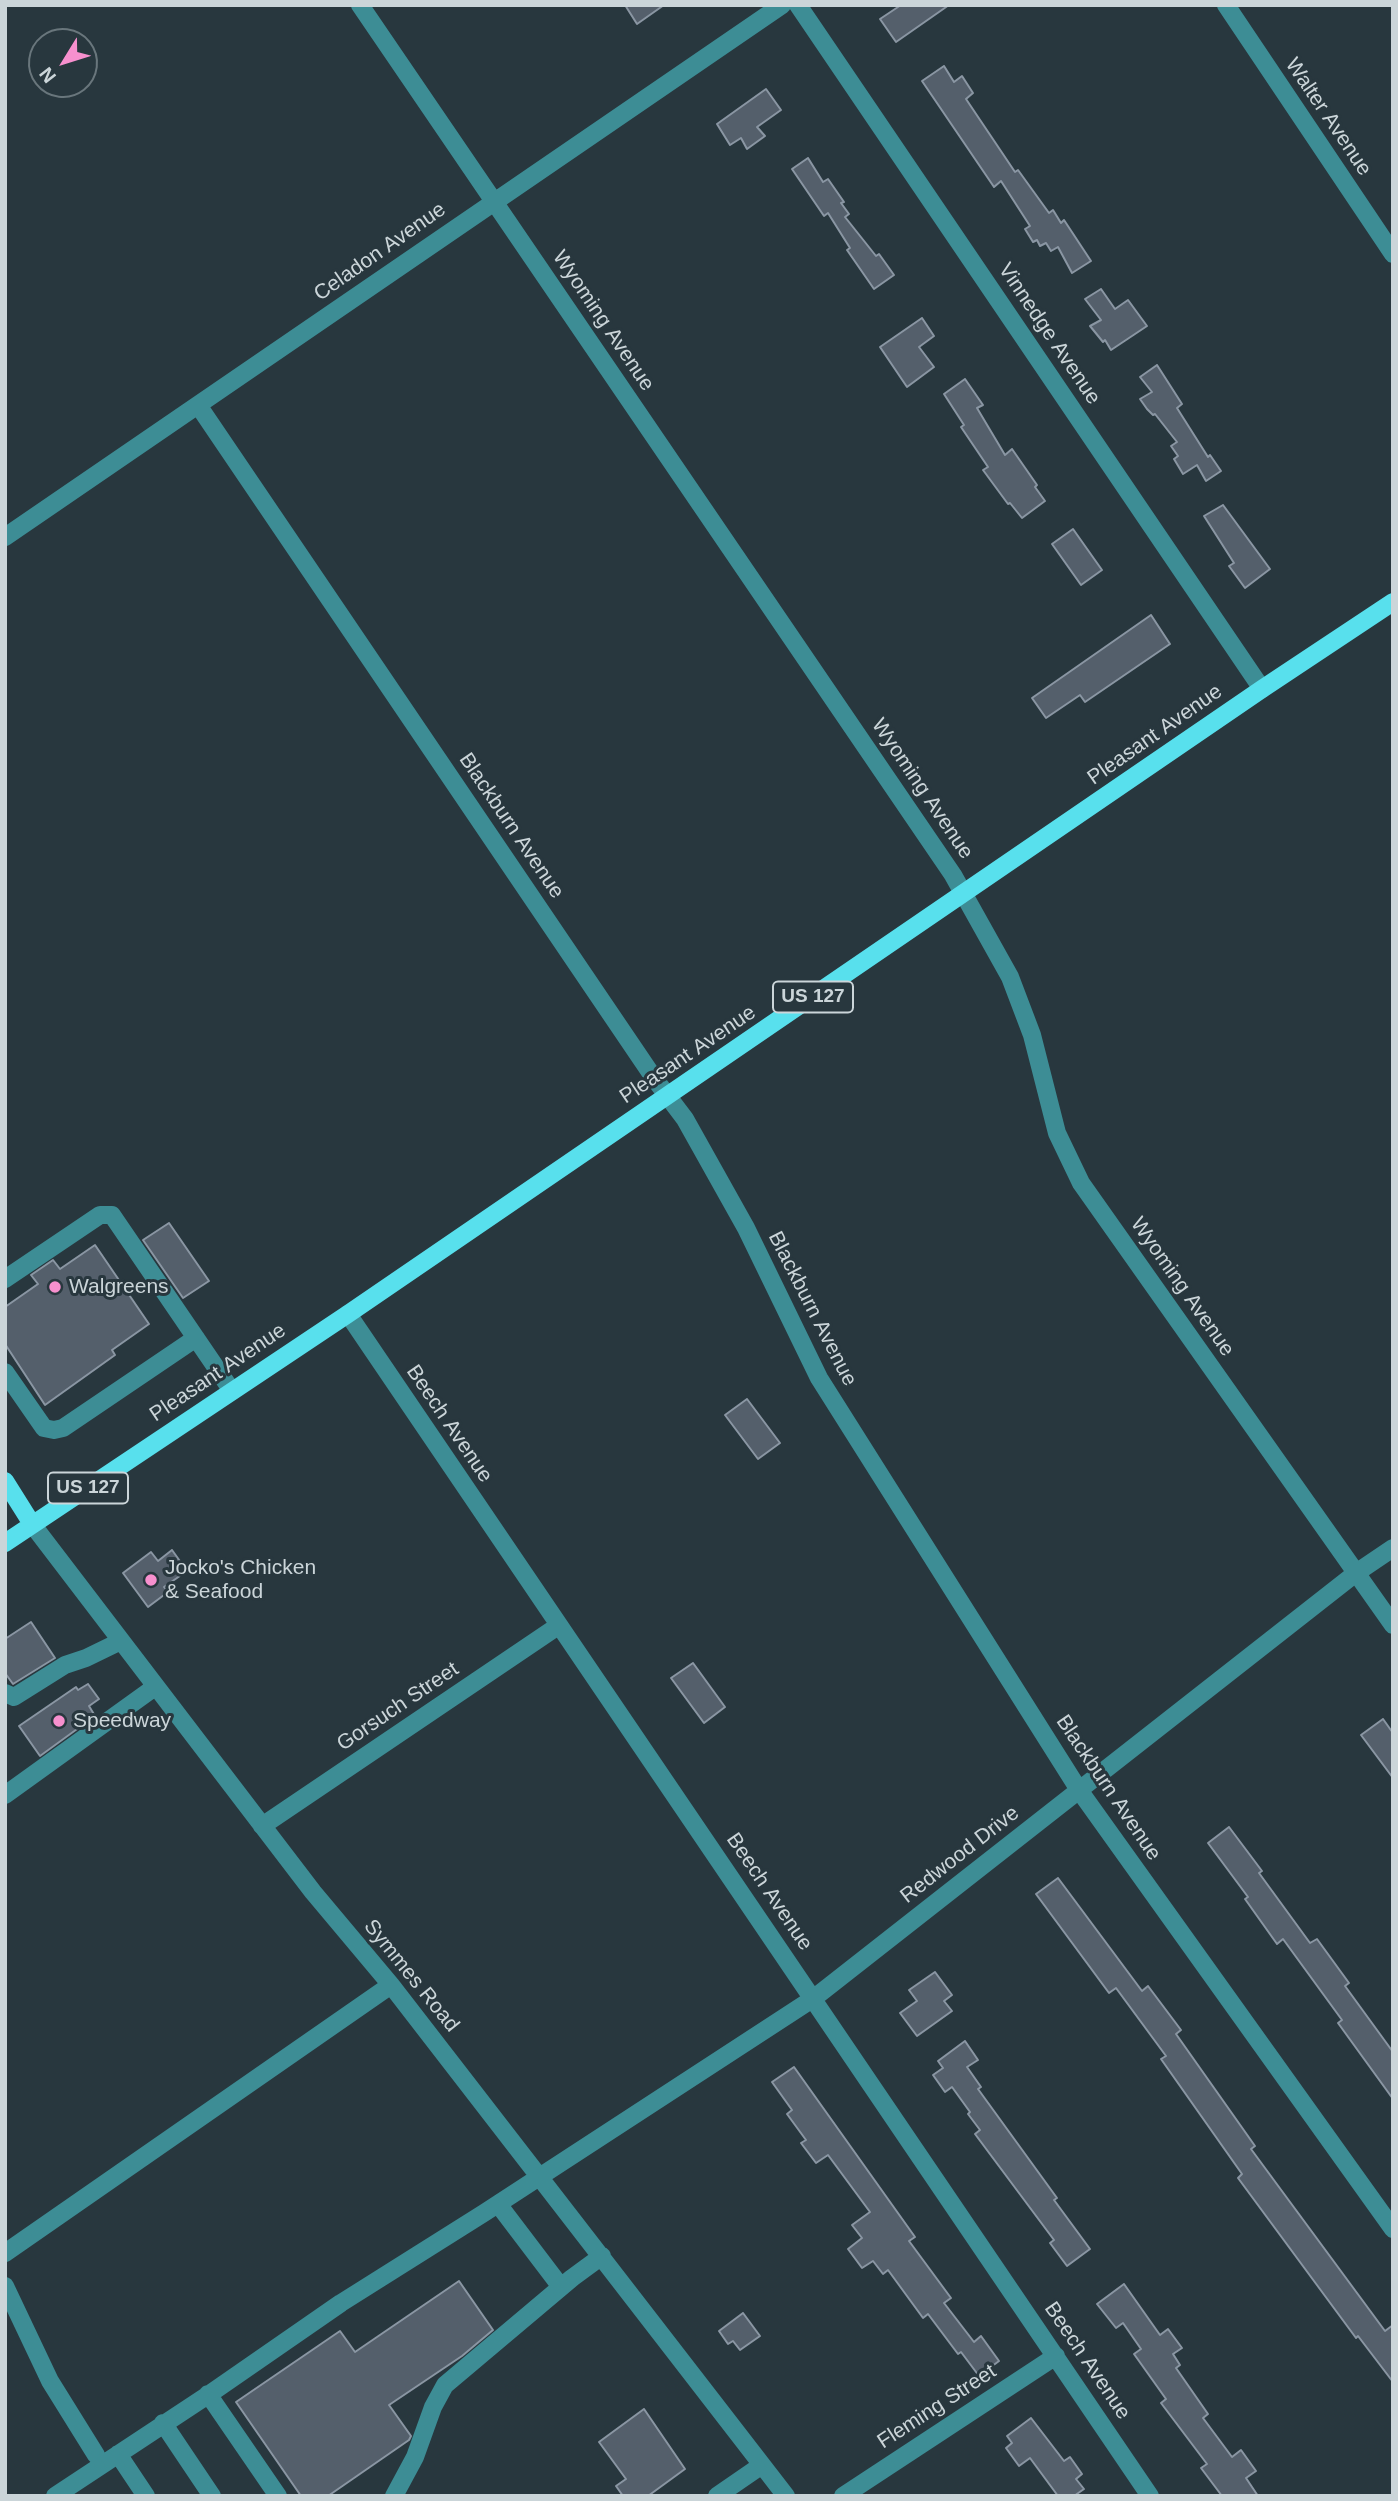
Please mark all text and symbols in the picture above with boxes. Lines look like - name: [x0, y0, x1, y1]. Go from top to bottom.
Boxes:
- north arrow: [28, 28, 98, 98]
- street label: Walter Avenue: [1279, 53, 1377, 181]
- text: N: [35, 63, 60, 87]
- street label: Celadon Avenue: [309, 197, 451, 307]
- street label: Wyoming Avenue: [547, 246, 659, 396]
- street label: Vinnedge Avenue: [992, 259, 1106, 409]
- street label: Pleasant Avenue: [1083, 679, 1227, 791]
- street label: Wyoming Avenue: [866, 714, 978, 864]
- street label: Blackburn Avenue: [453, 748, 569, 904]
- road number: US 127: [773, 981, 853, 1012]
- street label: Pleasant Avenue: [615, 1000, 761, 1110]
- street label: Wyoming Avenue: [1125, 1213, 1239, 1361]
- street label: Blackburn Avenue: [762, 1228, 862, 1390]
- place label: Walgreens: [69, 1274, 169, 1300]
- marker: Walgreens: [47, 1279, 63, 1295]
- street label: Pleasant Avenue: [145, 1318, 291, 1428]
- street label: Beech Avenue: [400, 1360, 498, 1488]
- road number: US 127: [48, 1472, 128, 1504]
- place label: Jocko's Chicken & Seafood: [165, 1555, 316, 1605]
- marker: Jocko's Chicken & Seafood: [143, 1572, 159, 1588]
- street label: Gorsuch Street: [332, 1657, 464, 1757]
- place label: Speedway: [73, 1708, 171, 1734]
- street label: Blackburn Avenue: [1050, 1710, 1166, 1866]
- marker: Speedway: [51, 1713, 67, 1729]
- street label: Redwood Drive: [896, 1801, 1024, 1909]
- street label: Beech Avenue: [720, 1828, 818, 1956]
- street label: Symmes Road: [358, 1915, 464, 2037]
- street label: Beech Avenue: [1038, 2297, 1136, 2425]
- street label: Fleming Street: [873, 2359, 1001, 2455]

